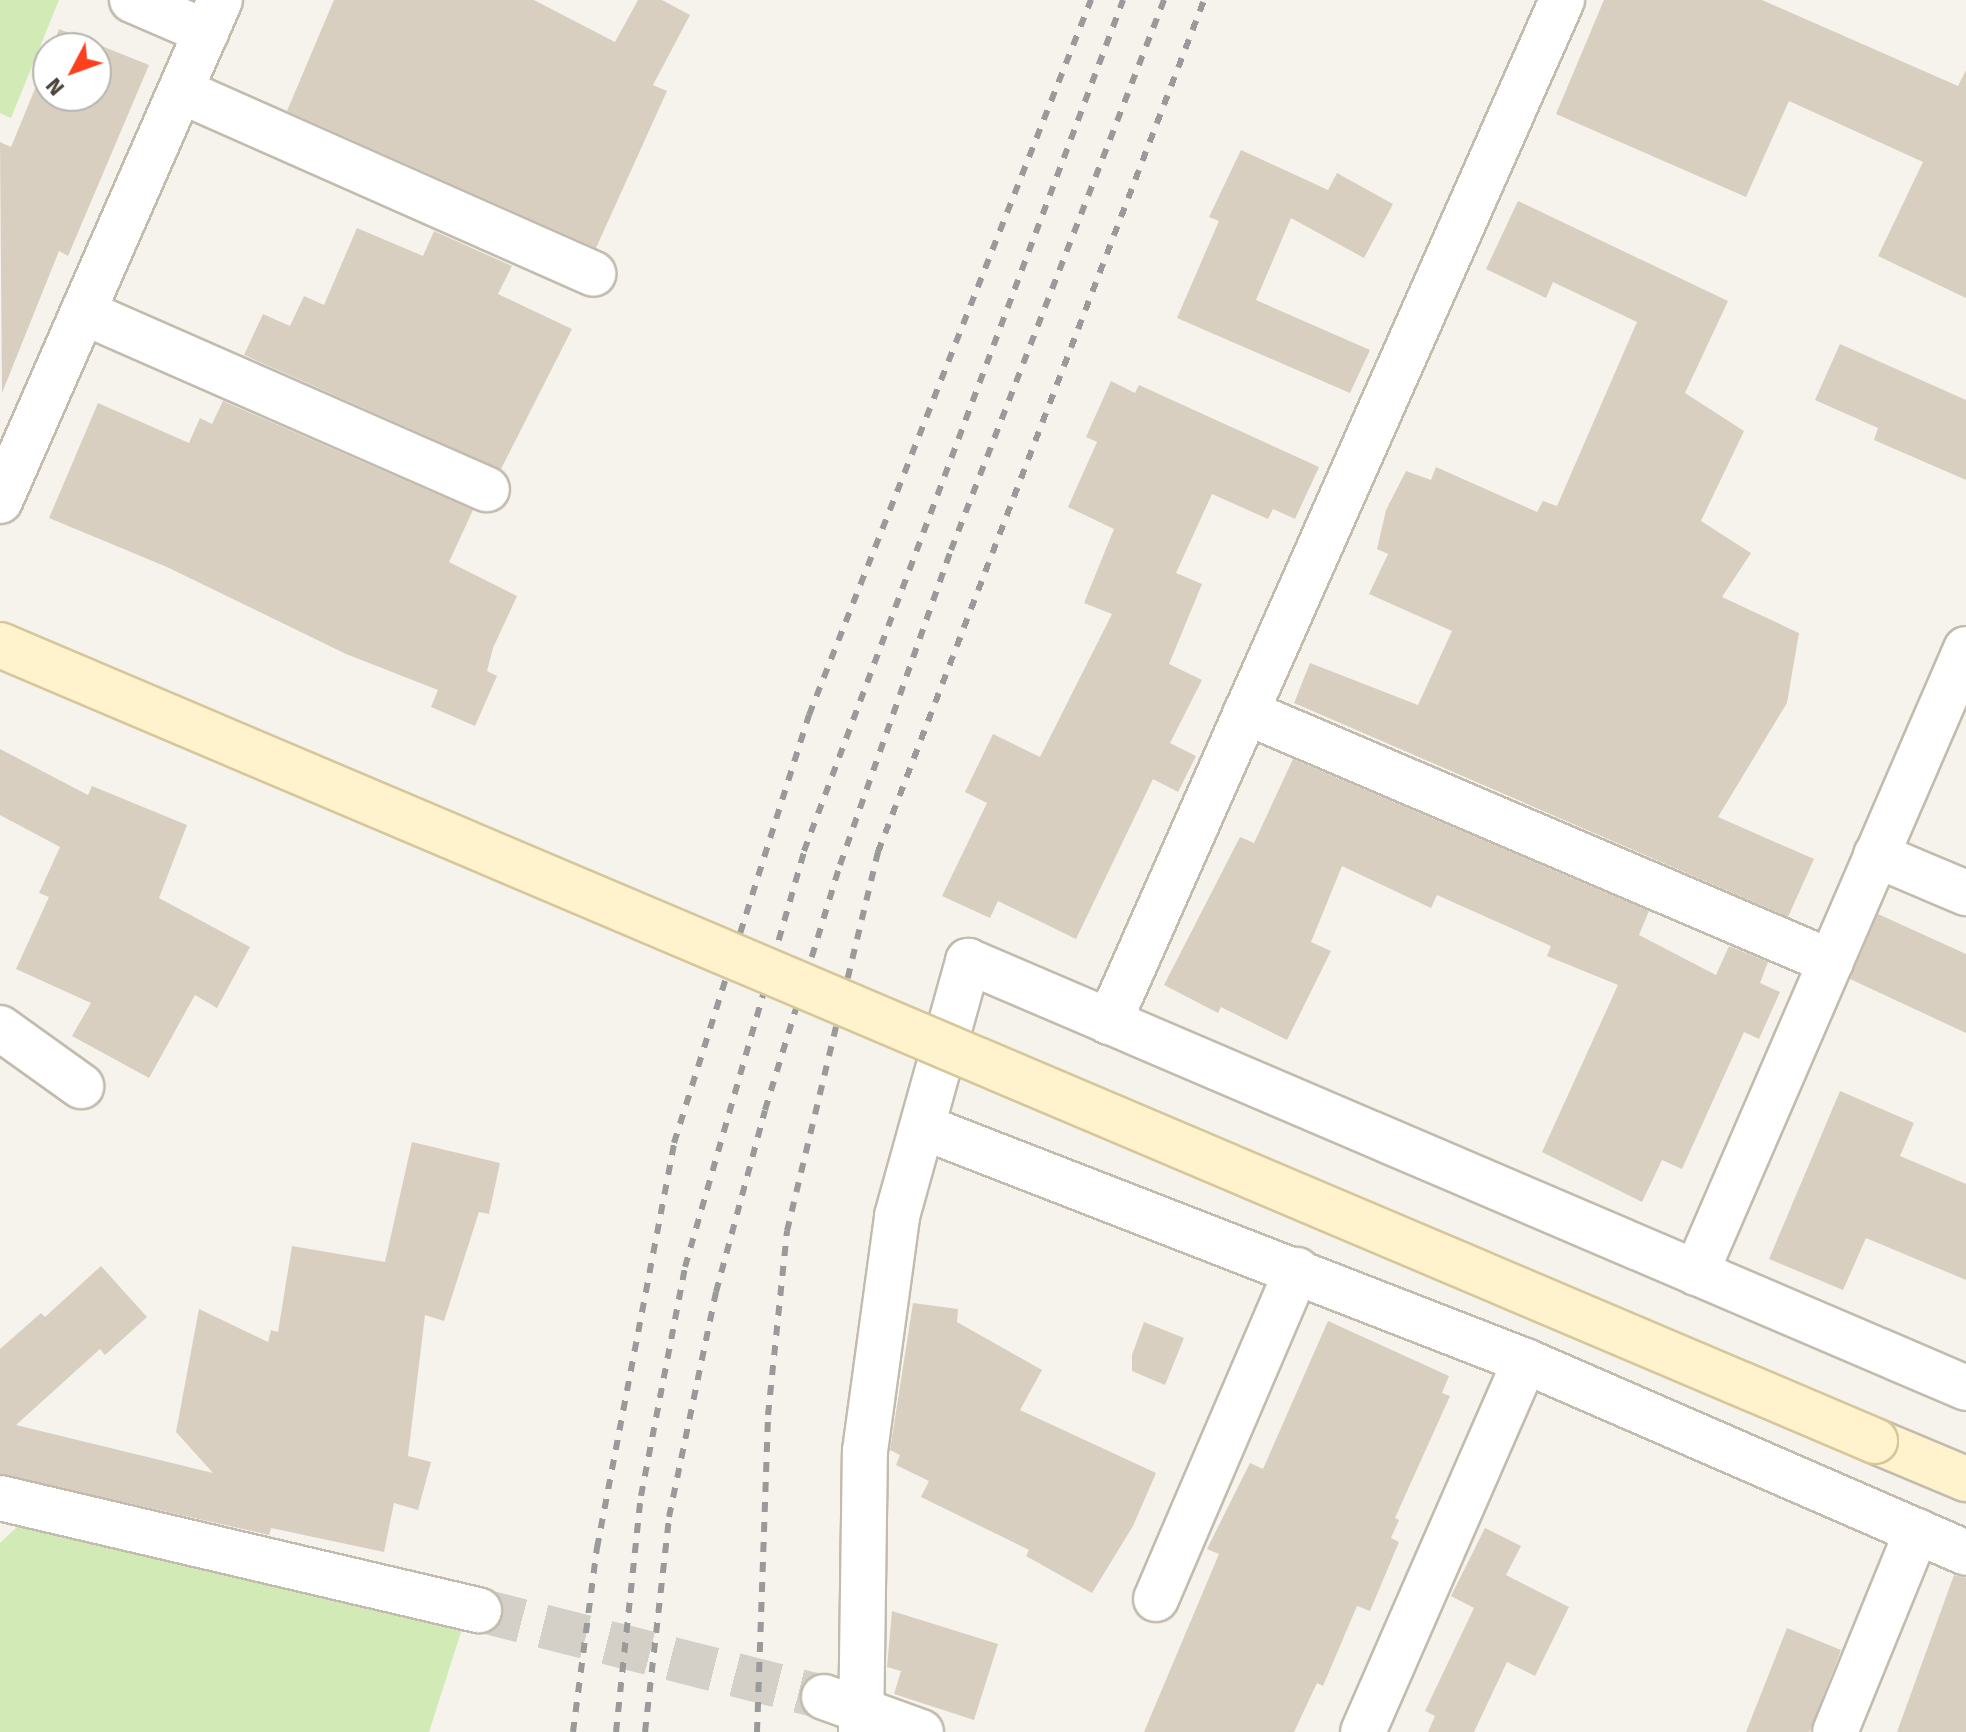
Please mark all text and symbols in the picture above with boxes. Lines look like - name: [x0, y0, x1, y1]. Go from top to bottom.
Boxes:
- north arrow: [32, 32, 112, 112]
- text: N: [40, 72, 70, 101]

